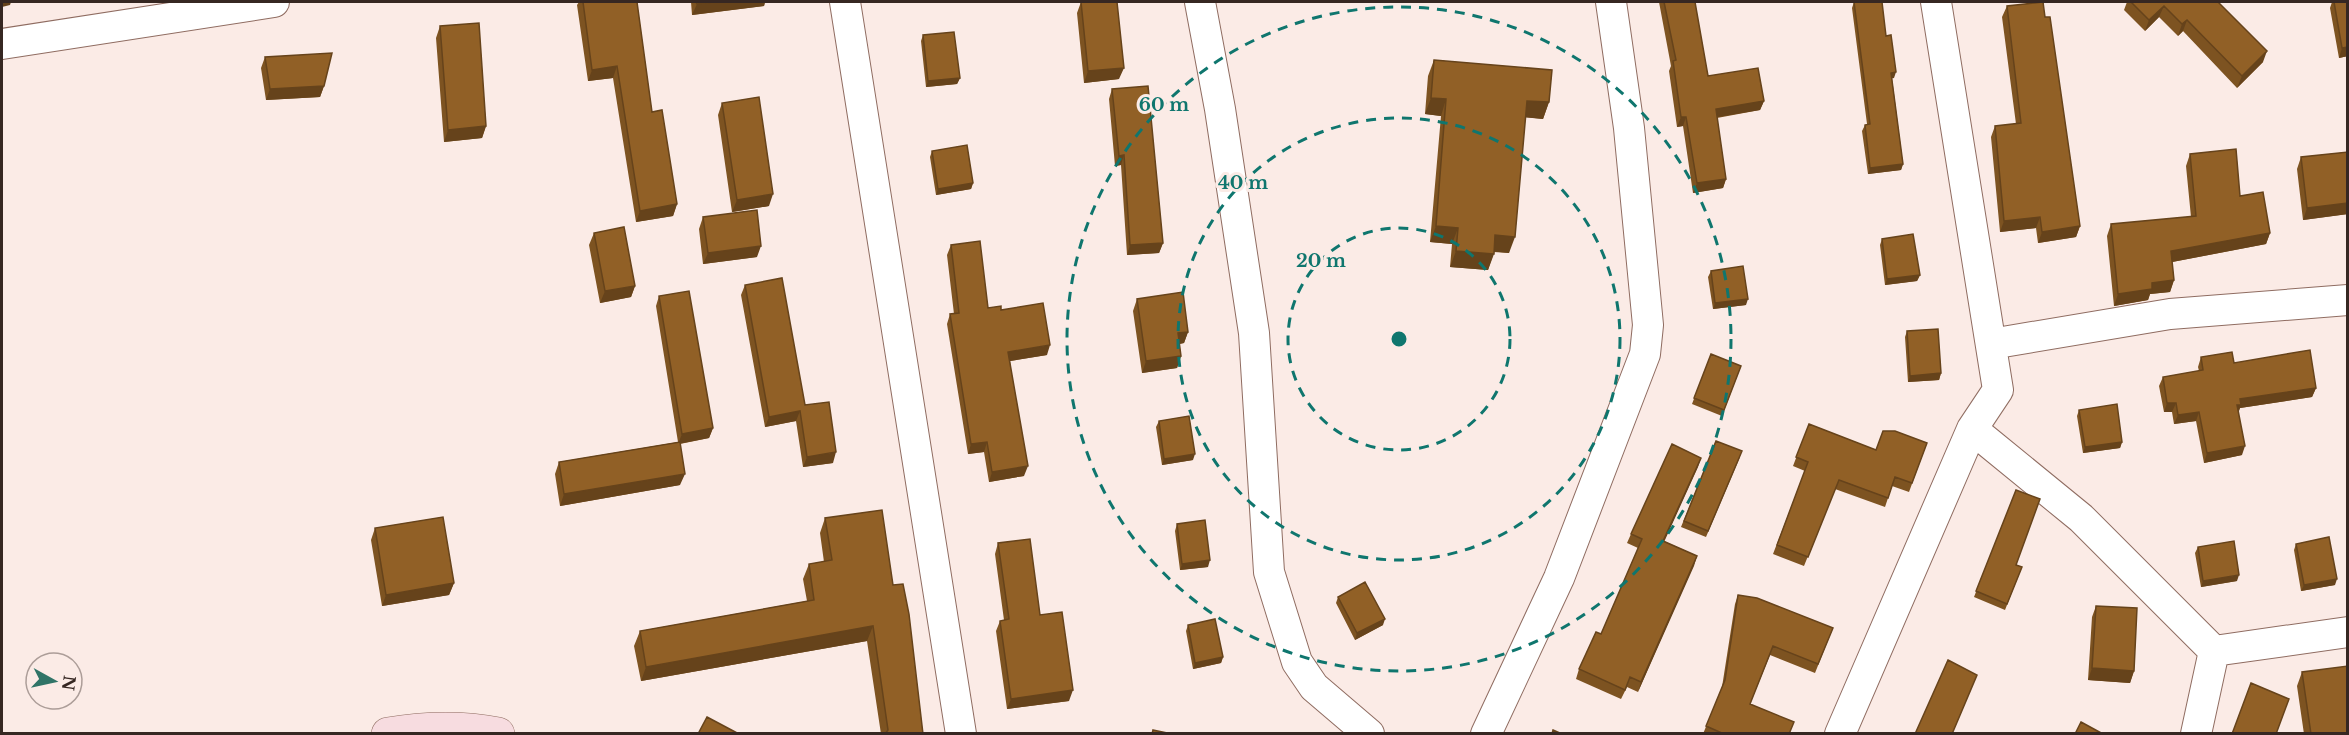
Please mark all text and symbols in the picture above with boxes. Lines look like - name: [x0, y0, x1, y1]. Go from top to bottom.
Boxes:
- text: 60 m: [1139, 94, 1189, 116]
- text: 40 m: [1218, 172, 1268, 194]
- text: 20 m: [1296, 250, 1346, 272]
- centre of rings: [1389, 329, 1409, 349]
- north arrow: [24, 651, 84, 711]
- text: N: [58, 674, 80, 692]

